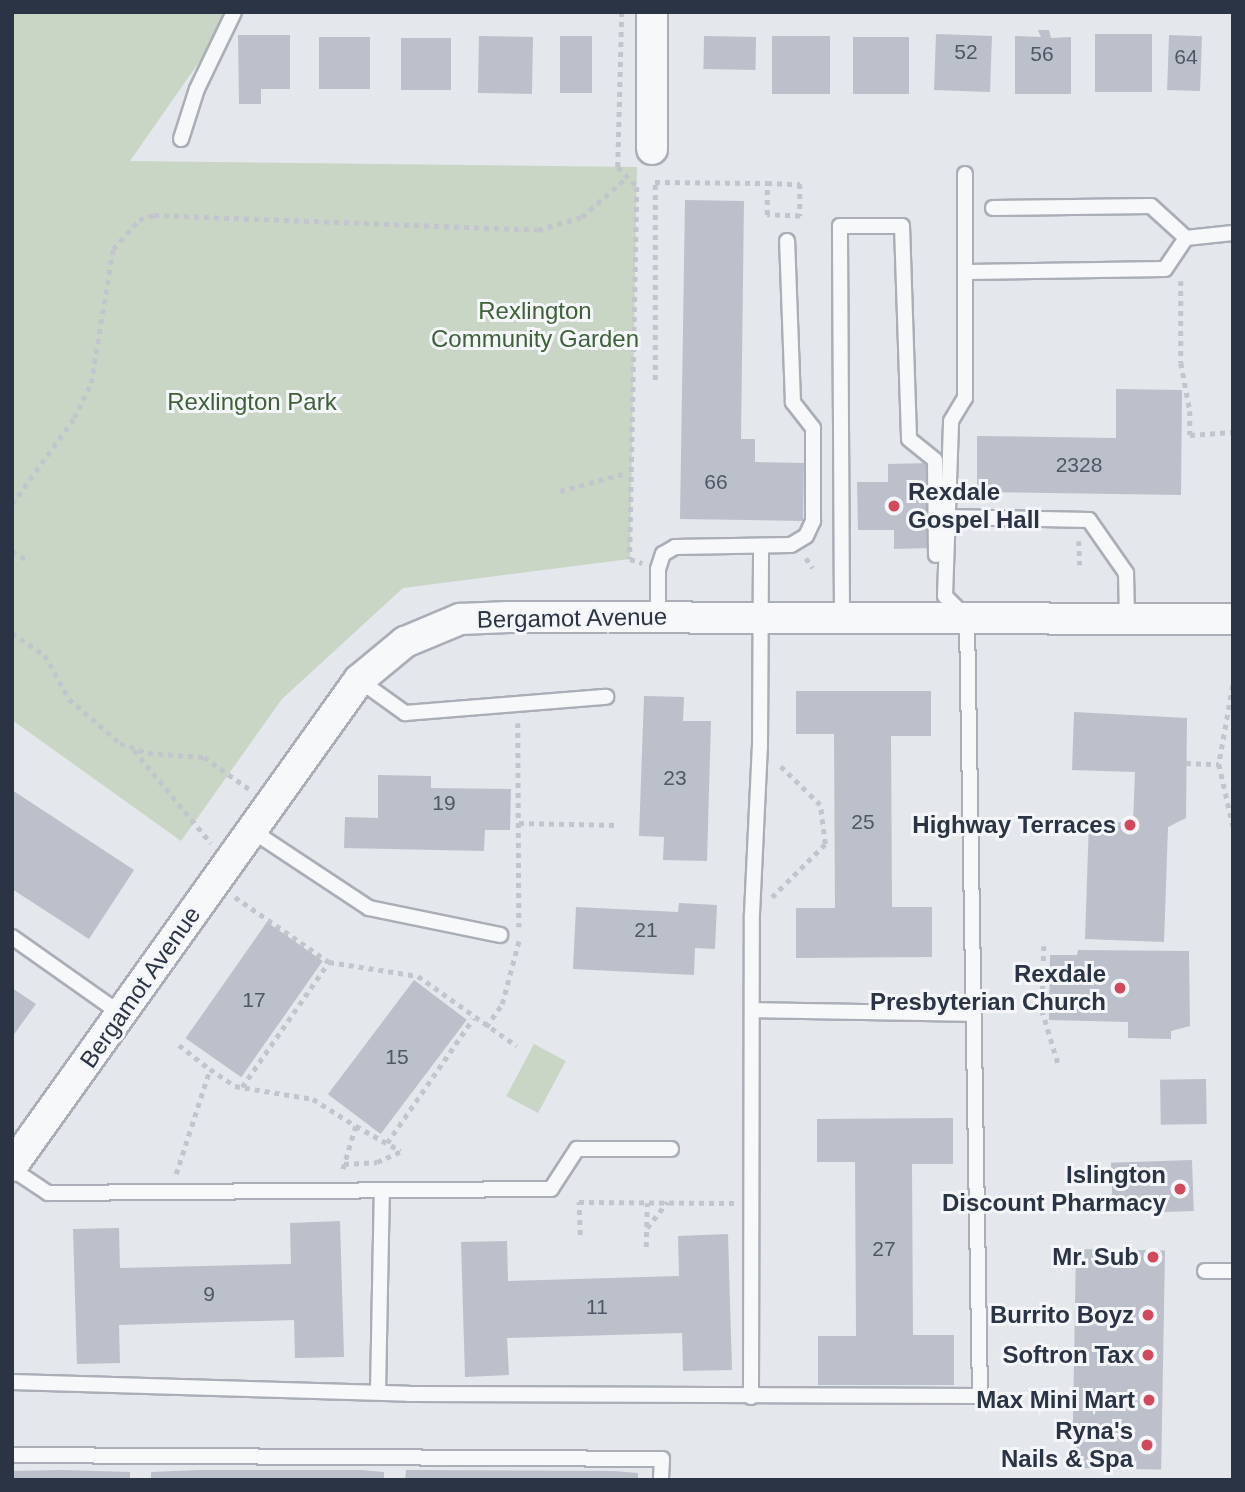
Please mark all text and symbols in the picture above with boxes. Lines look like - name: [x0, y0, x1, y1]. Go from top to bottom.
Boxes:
- house number: 52: [954, 39, 978, 65]
- house number: 56: [1030, 41, 1054, 67]
- house number: 64: [1174, 44, 1198, 70]
- park label: Rexlington Community Garden: [431, 297, 639, 353]
- park label: Rexlington Park: [167, 388, 337, 416]
- house number: 2328: [1056, 452, 1102, 478]
- house number: 66: [704, 469, 728, 495]
- place label: Rexdale Gospel Hall: [908, 478, 1040, 534]
- marker: Rexdale Gospel Hall: [886, 498, 902, 514]
- street label: Bergamot Avenue: [476, 602, 668, 634]
- house number: 23: [663, 765, 687, 791]
- house number: 19: [432, 790, 456, 816]
- house number: 25: [851, 809, 875, 835]
- place label: Highway Terraces: [912, 811, 1116, 839]
- marker: Highway Terraces: [1122, 817, 1138, 833]
- street label: Bergamot Avenue: [73, 900, 207, 1074]
- house number: 21: [634, 917, 658, 943]
- place label: Rexdale Presbyterian Church: [870, 960, 1106, 1016]
- marker: Rexdale Presbyterian Church: [1112, 980, 1128, 996]
- house number: 17: [242, 987, 266, 1013]
- house number: 15: [385, 1044, 409, 1070]
- place label: Islington Discount Pharmacy: [942, 1161, 1166, 1217]
- marker: Islington Discount Pharmacy: [1172, 1181, 1188, 1197]
- house number: 27: [872, 1236, 896, 1262]
- place label: Mr. Sub: [1052, 1243, 1139, 1271]
- marker: Mr. Sub: [1145, 1249, 1161, 1265]
- house number: 9: [203, 1281, 215, 1307]
- house number: 11: [586, 1294, 608, 1320]
- place label: Burrito Boyz: [990, 1301, 1134, 1329]
- marker: Burrito Boyz: [1140, 1307, 1156, 1323]
- place label: Softron Tax: [1002, 1341, 1134, 1369]
- marker: Softron Tax: [1140, 1347, 1156, 1363]
- place label: Max Mini Mart: [976, 1386, 1135, 1414]
- marker: Max Mini Mart: [1141, 1392, 1157, 1408]
- place label: Ryna's Nails & Spa: [1001, 1417, 1133, 1473]
- marker: Ryna's Nails & Spa: [1139, 1437, 1155, 1453]

